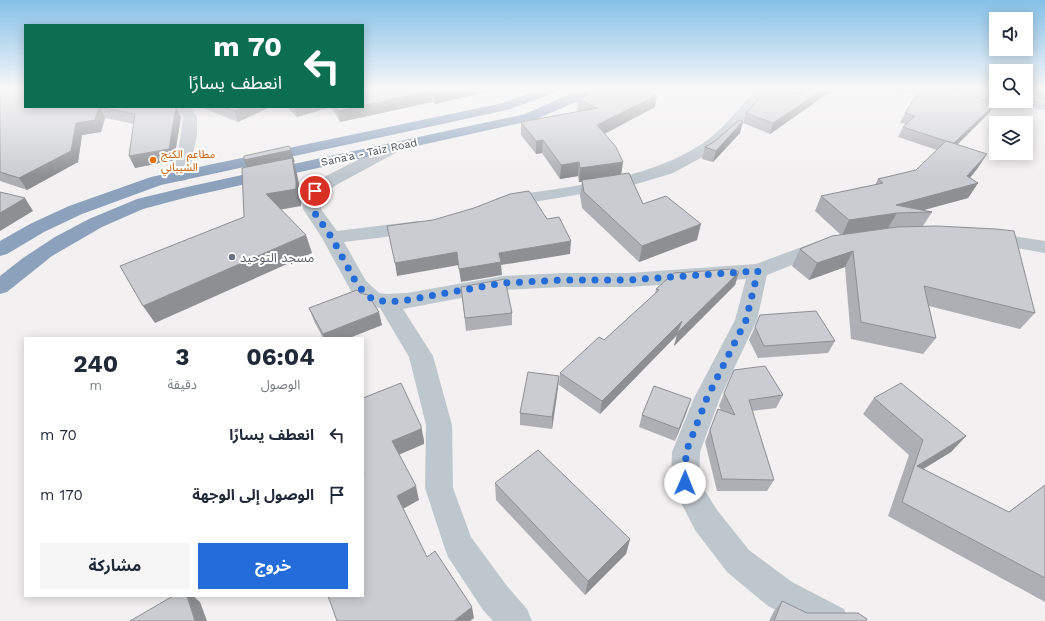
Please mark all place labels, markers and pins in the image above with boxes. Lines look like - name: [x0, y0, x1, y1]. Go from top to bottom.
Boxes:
- place label: مطاعم الكنج الشيباني: [161, 148, 215, 177]
- marker: مطاعم الكنج الشيباني: [148, 155, 158, 165]
- pin: [298, 174, 332, 208]
- place label: مسجد التوحيد: [240, 250, 315, 265]
- marker: مسجد التوحيد: [227, 252, 237, 262]

